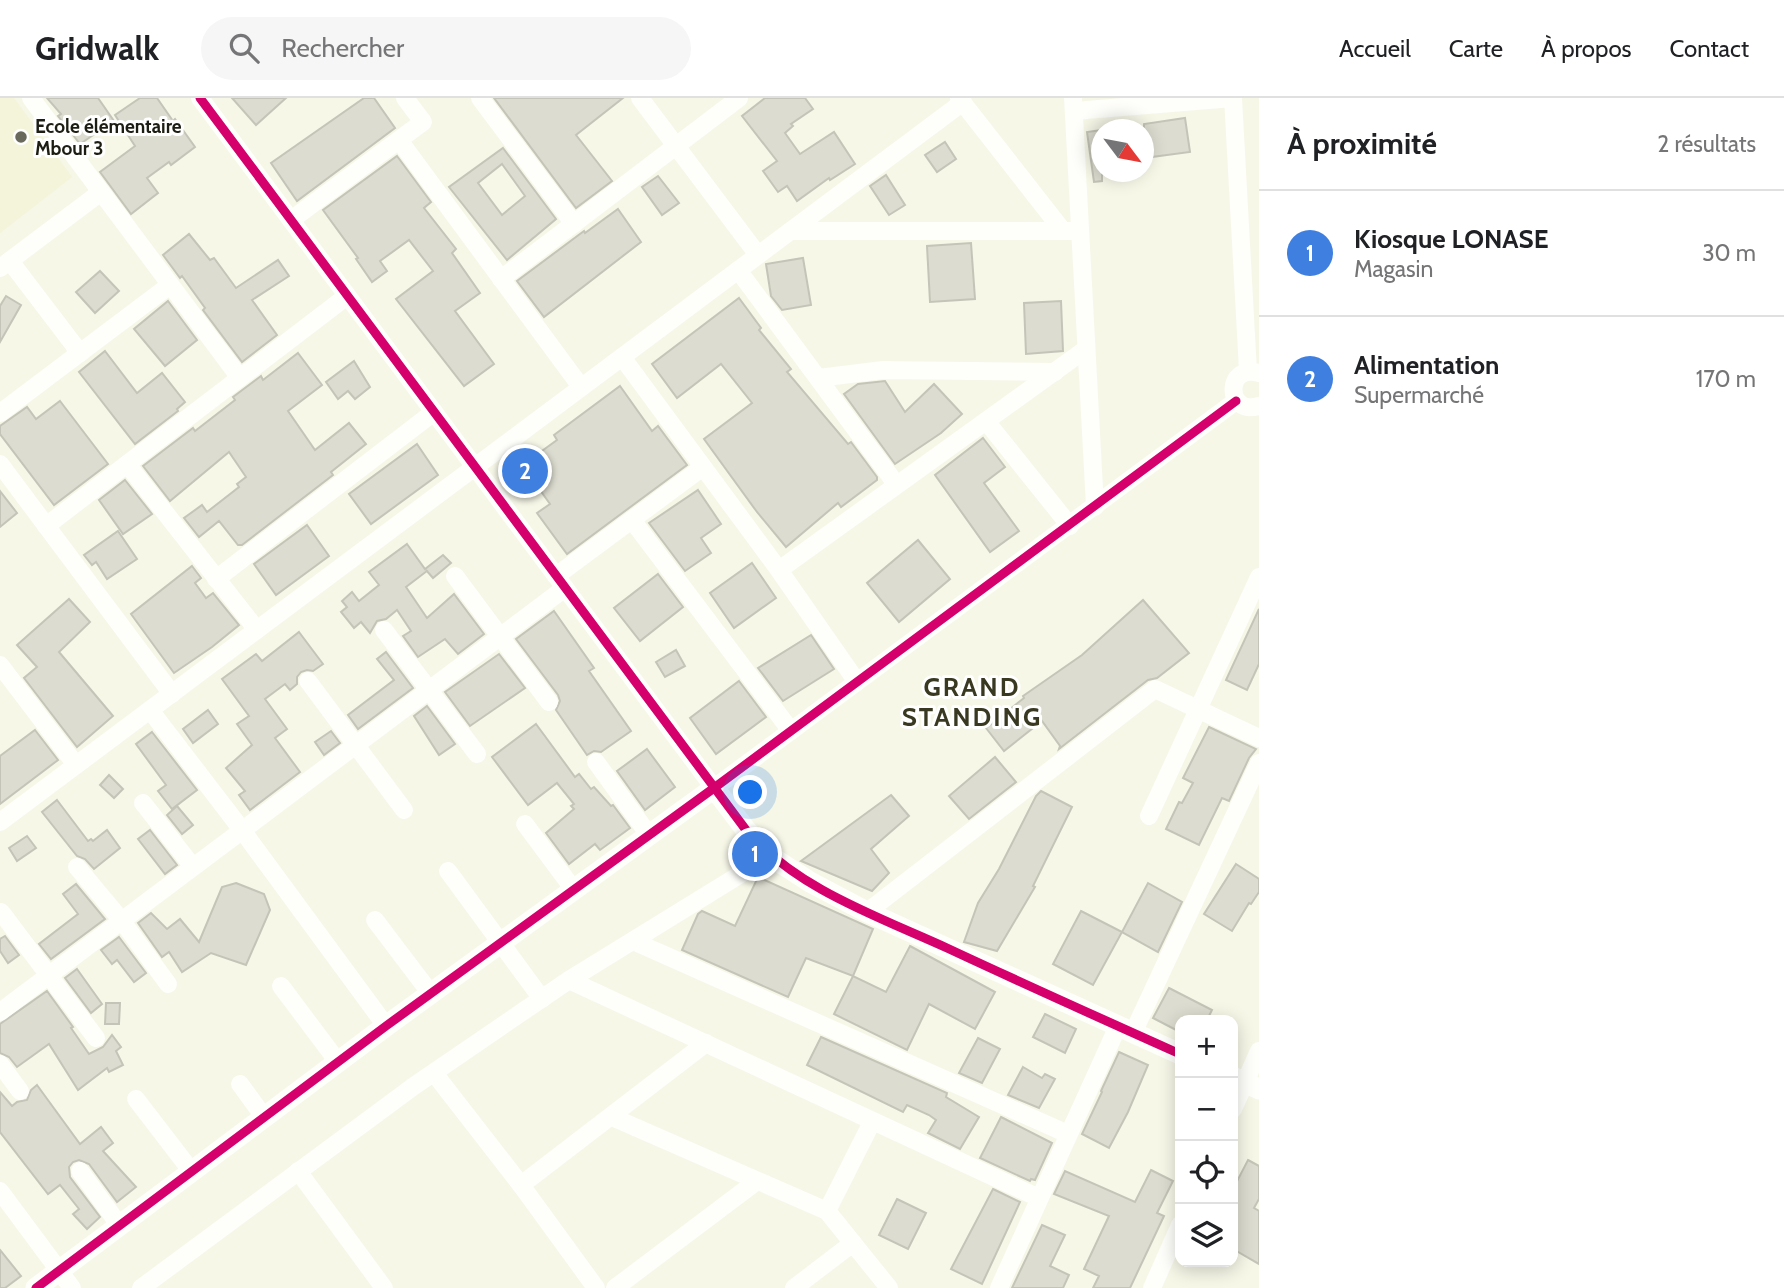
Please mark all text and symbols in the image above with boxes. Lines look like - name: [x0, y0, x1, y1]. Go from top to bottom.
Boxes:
- search box: [201, 17, 691, 80]
- text: Gridwalk: [35, 28, 159, 68]
- icon: search: [225, 29, 263, 67]
- text: Rechercher: [281, 32, 404, 64]
- text: Accueil: [1339, 34, 1411, 63]
- text: Carte: [1449, 34, 1503, 63]
- text: À propos: [1541, 34, 1632, 63]
- text: Contact: [1670, 34, 1749, 63]
- place label: Ecole élémentaire Mbour 3: [35, 115, 182, 160]
- north arrow: [1091, 119, 1154, 182]
- text: À proximité: [1287, 125, 1437, 162]
- marker: Ecole élémentaire Mbour 3: [13, 129, 29, 145]
- text: 2 résultats: [1657, 130, 1756, 158]
- text: Kiosque LONASE: [1354, 223, 1548, 255]
- text: 1: [1306, 239, 1314, 267]
- text: 30 m: [1702, 239, 1756, 267]
- text: Magasin: [1354, 255, 1433, 283]
- text: Alimentation: [1354, 349, 1499, 381]
- text: 2: [1304, 365, 1316, 393]
- text: 170 m: [1696, 365, 1756, 393]
- text: Supermarché: [1354, 381, 1484, 409]
- pin: 2: [502, 445, 548, 497]
- district label: GRAND STANDING: [902, 671, 1042, 733]
- your location: [733, 775, 767, 809]
- pin: 1: [732, 828, 778, 880]
- map controls: [1175, 1015, 1238, 1267]
- button: +: [1175, 1015, 1238, 1078]
- button: −: [1175, 1078, 1238, 1141]
- button: locate: [1175, 1141, 1238, 1204]
- button: layers: [1175, 1204, 1238, 1267]

